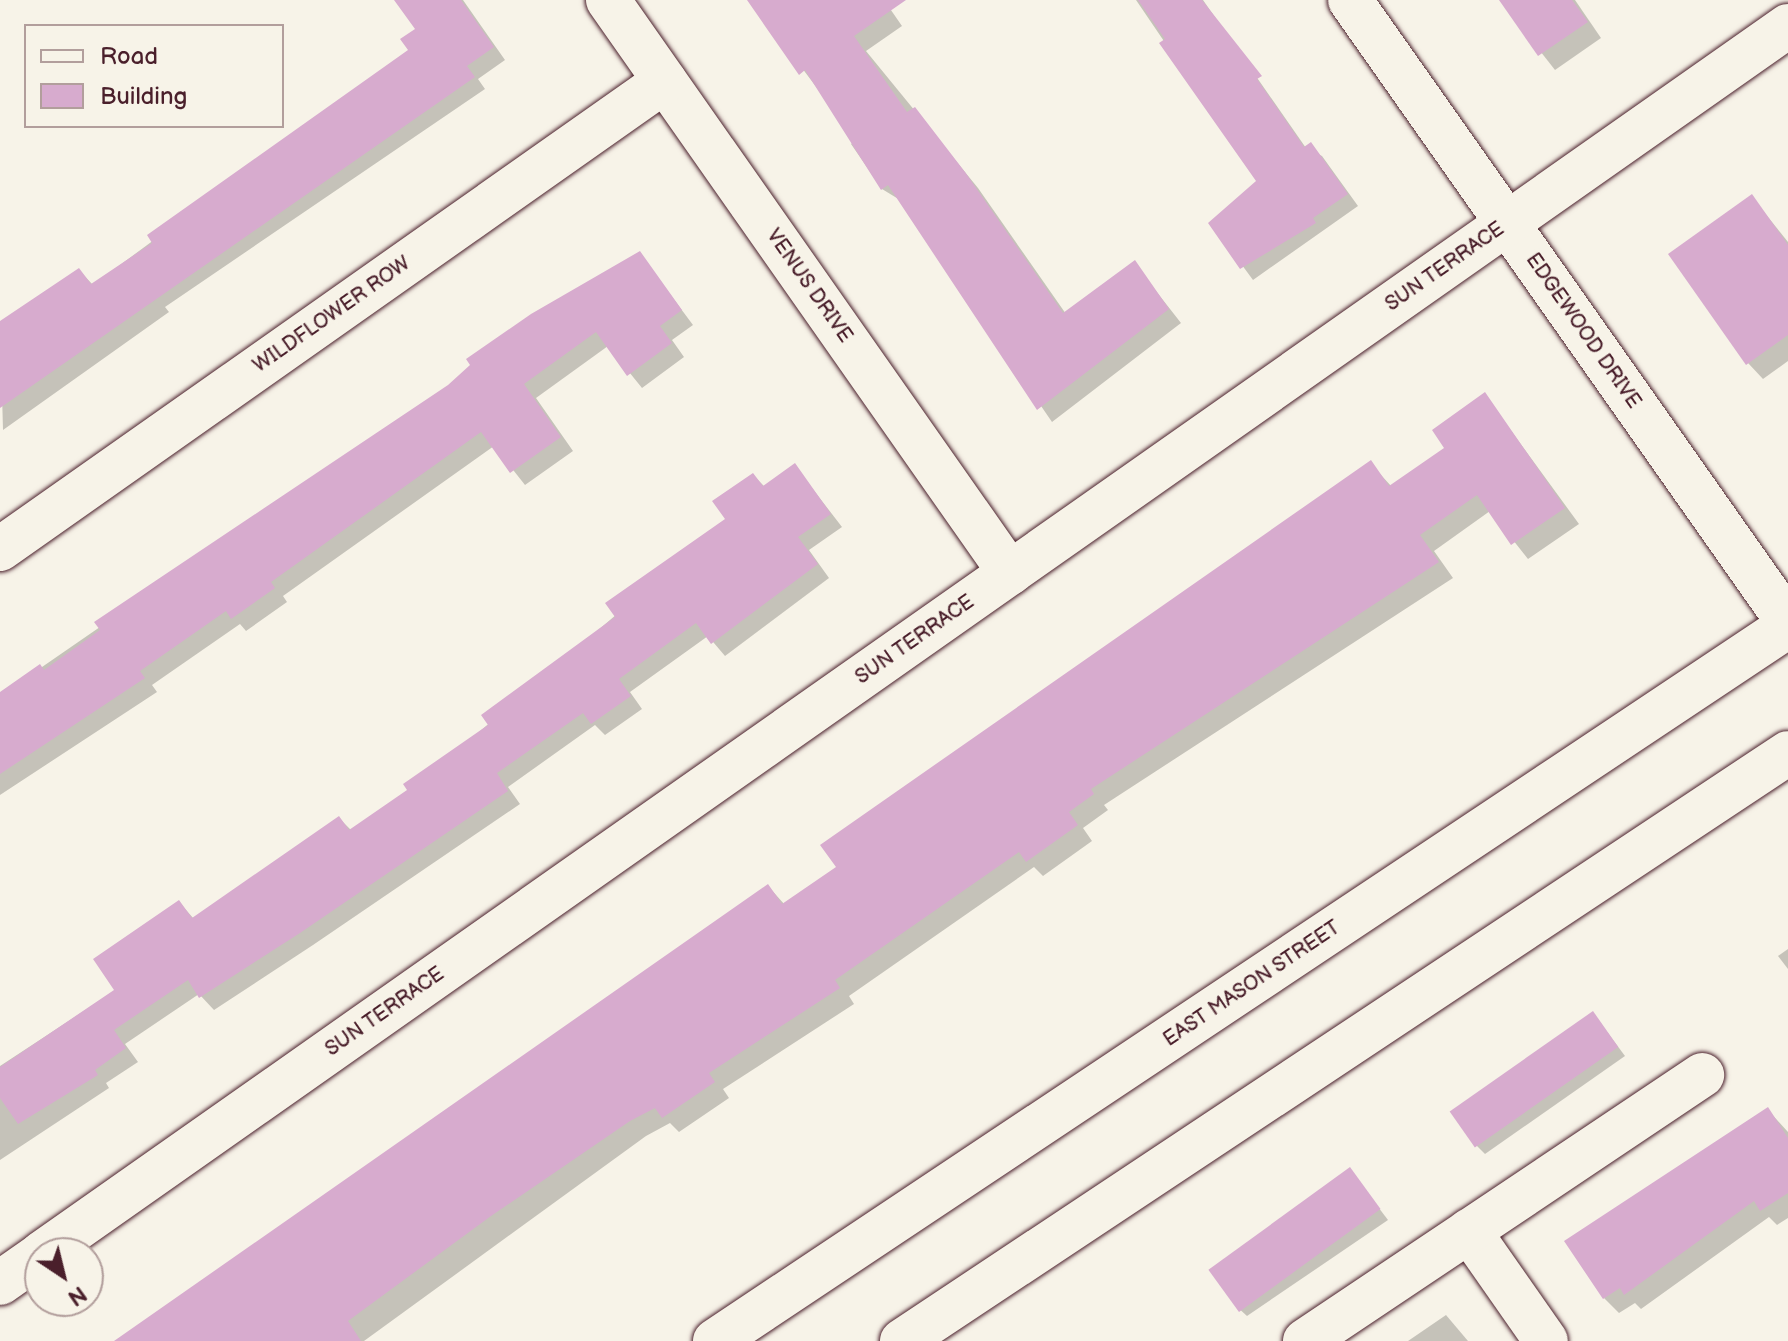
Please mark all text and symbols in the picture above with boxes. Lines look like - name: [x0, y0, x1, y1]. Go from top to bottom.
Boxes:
- legend: [24, 24, 284, 128]
- text: Road: [100, 42, 158, 71]
- text: Building: [100, 82, 187, 111]
- street label: SUN TERRACE: [1381, 217, 1509, 317]
- street label: VENUS DRIVE: [761, 225, 857, 347]
- street label: EDGEWOOD DRIVE: [1520, 249, 1646, 413]
- street label: WILDFLOWER ROW: [249, 252, 415, 378]
- street label: SUN TERRACE: [851, 590, 979, 690]
- street label: EAST MASON STREET: [1159, 916, 1345, 1052]
- street label: SUN TERRACE: [321, 962, 449, 1062]
- north arrow: [24, 1237, 104, 1317]
- text: N: [62, 1280, 91, 1311]

